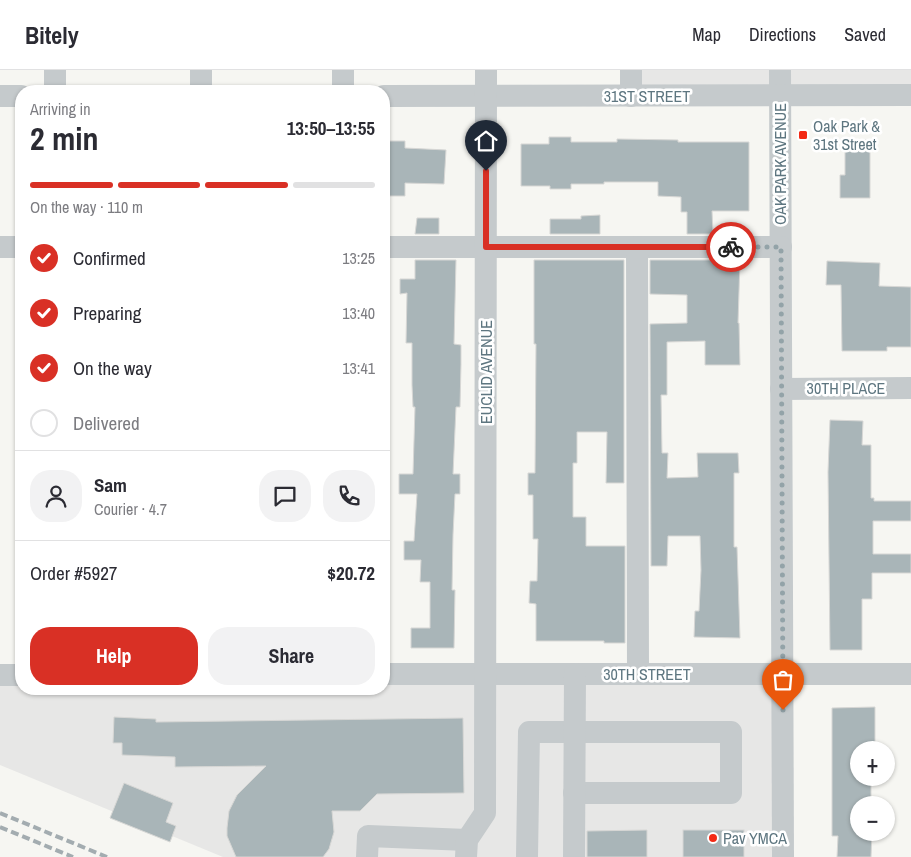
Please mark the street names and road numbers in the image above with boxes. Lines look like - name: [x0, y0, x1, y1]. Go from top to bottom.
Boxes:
- street label: 31ST STREET: [604, 85, 690, 107]
- street label: OAK PARK AVENUE: [769, 103, 791, 225]
- street label: EUCLID AVENUE: [475, 320, 497, 424]
- street label: 30TH PLACE: [807, 377, 885, 399]
- street label: 30TH STREET: [603, 663, 691, 685]

